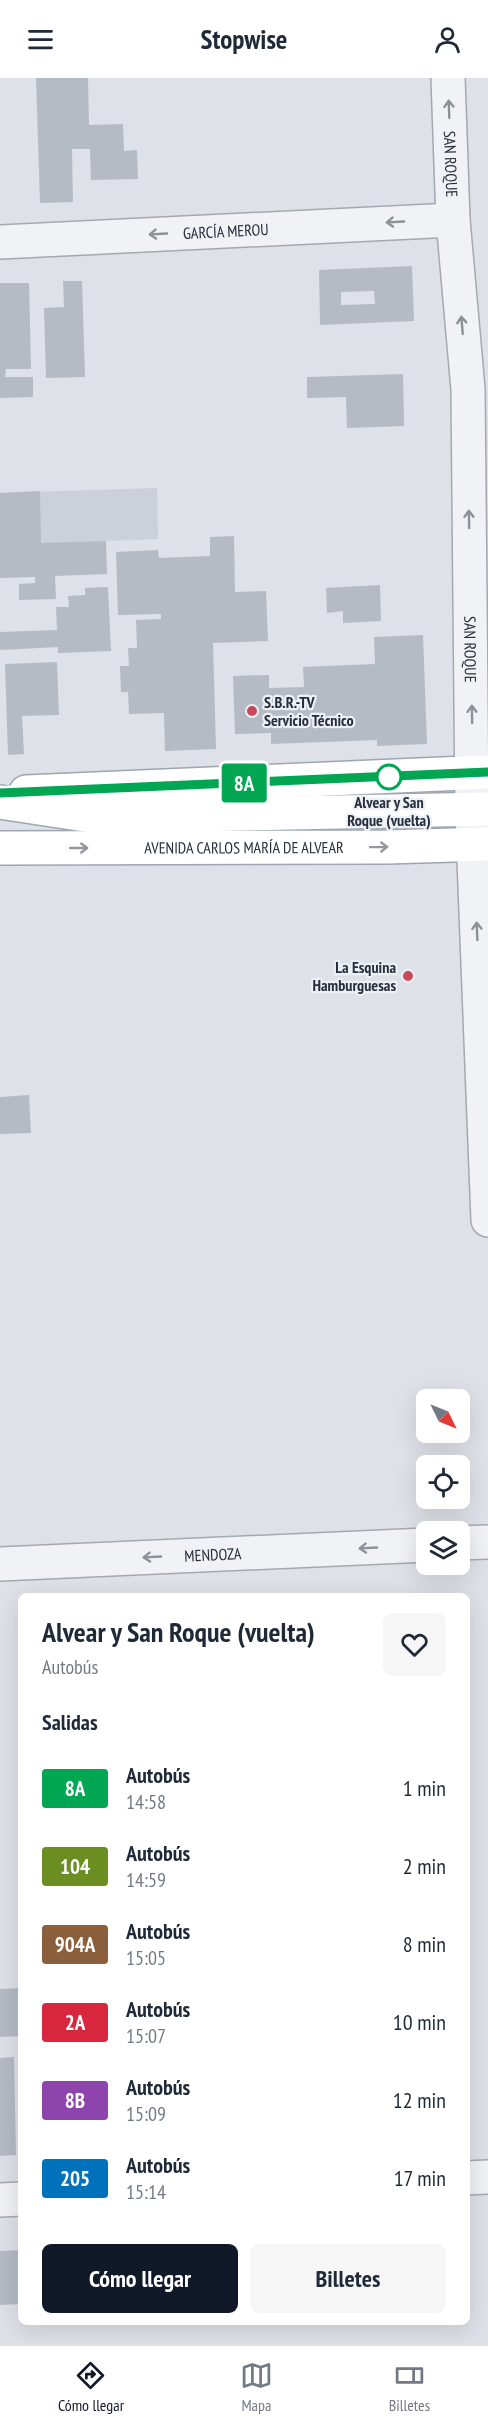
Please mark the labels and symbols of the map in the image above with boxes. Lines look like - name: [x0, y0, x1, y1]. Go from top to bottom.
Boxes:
- one-way arrow: [443, 100, 454, 120]
- street label: SAN ROQUE: [440, 130, 462, 198]
- one-way arrow: [385, 217, 405, 228]
- street label: GARCÍA MEROU: [182, 219, 269, 243]
- one-way arrow: [149, 228, 169, 239]
- one-way arrow: [456, 315, 467, 335]
- one-way arrow: [463, 510, 475, 530]
- street label: SAN ROQUE: [460, 616, 481, 683]
- place label: S.B.R.-TV Servicio Técnico: [264, 692, 354, 730]
- marker: S.B.R.-TV Servicio Técnico: [245, 704, 259, 718]
- one-way arrow: [466, 705, 477, 725]
- line badge: 8A: [217, 764, 271, 802]
- marker: Alvear y San Roque (vuelta): [376, 764, 402, 790]
- place label: Alvear y San Roque (vuelta): [347, 792, 431, 830]
- street label: AVENIDA CARLOS MARÍA DE ALVEAR: [144, 837, 344, 858]
- one-way arrow: [369, 841, 389, 853]
- one-way arrow: [69, 842, 89, 854]
- one-way arrow: [471, 922, 482, 942]
- place label: La Esquina Hamburguesas: [312, 957, 396, 995]
- marker: La Esquina Hamburguesas: [401, 969, 415, 983]
- north arrow: [416, 1389, 470, 1443]
- one-way arrow: [358, 1542, 378, 1553]
- street label: MENDOZA: [184, 1543, 242, 1566]
- one-way arrow: [142, 1552, 162, 1563]

